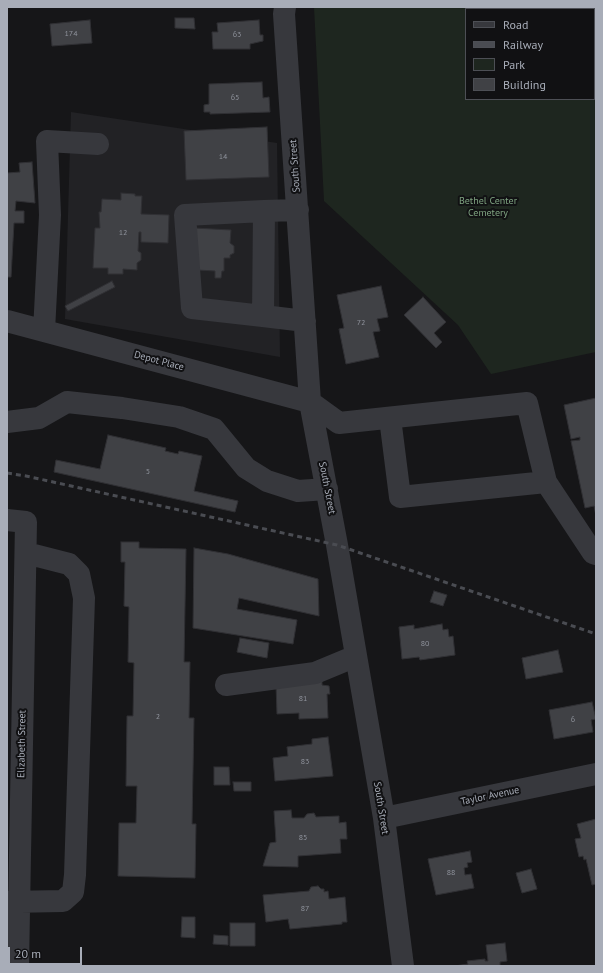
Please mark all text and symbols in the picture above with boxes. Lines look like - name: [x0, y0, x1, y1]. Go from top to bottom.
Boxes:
- legend: [465, 8, 595, 100]
- text: Road: [503, 17, 528, 32]
- house number: 174: [64, 29, 78, 39]
- house number: 63: [233, 30, 241, 40]
- text: Railway: [503, 37, 543, 52]
- text: Park: [503, 57, 525, 72]
- text: Building: [503, 77, 546, 92]
- house number: 65: [231, 93, 239, 103]
- street label: South Street: [287, 139, 303, 193]
- house number: 14: [219, 152, 227, 162]
- park label: Bethel Center Cemetery: [459, 195, 517, 218]
- house number: 12: [119, 228, 127, 238]
- house number: 72: [357, 318, 365, 328]
- street label: Depot Place: [133, 349, 185, 373]
- street label: South Street: [316, 461, 338, 515]
- house number: 5: [146, 467, 150, 477]
- house number: 80: [421, 639, 429, 649]
- house number: 81: [299, 694, 307, 704]
- street label: Elizabeth Street: [15, 710, 29, 778]
- house number: 2: [156, 712, 160, 722]
- house number: 6: [571, 715, 575, 725]
- house number: 83: [301, 757, 309, 767]
- street label: South Street: [371, 781, 391, 835]
- street label: Taylor Avenue: [460, 784, 520, 808]
- house number: 85: [299, 833, 307, 843]
- house number: 88: [447, 868, 455, 878]
- house number: 87: [301, 904, 309, 914]
- scale bar: [10, 939, 84, 965]
- text: 20 m: [15, 946, 41, 961]

